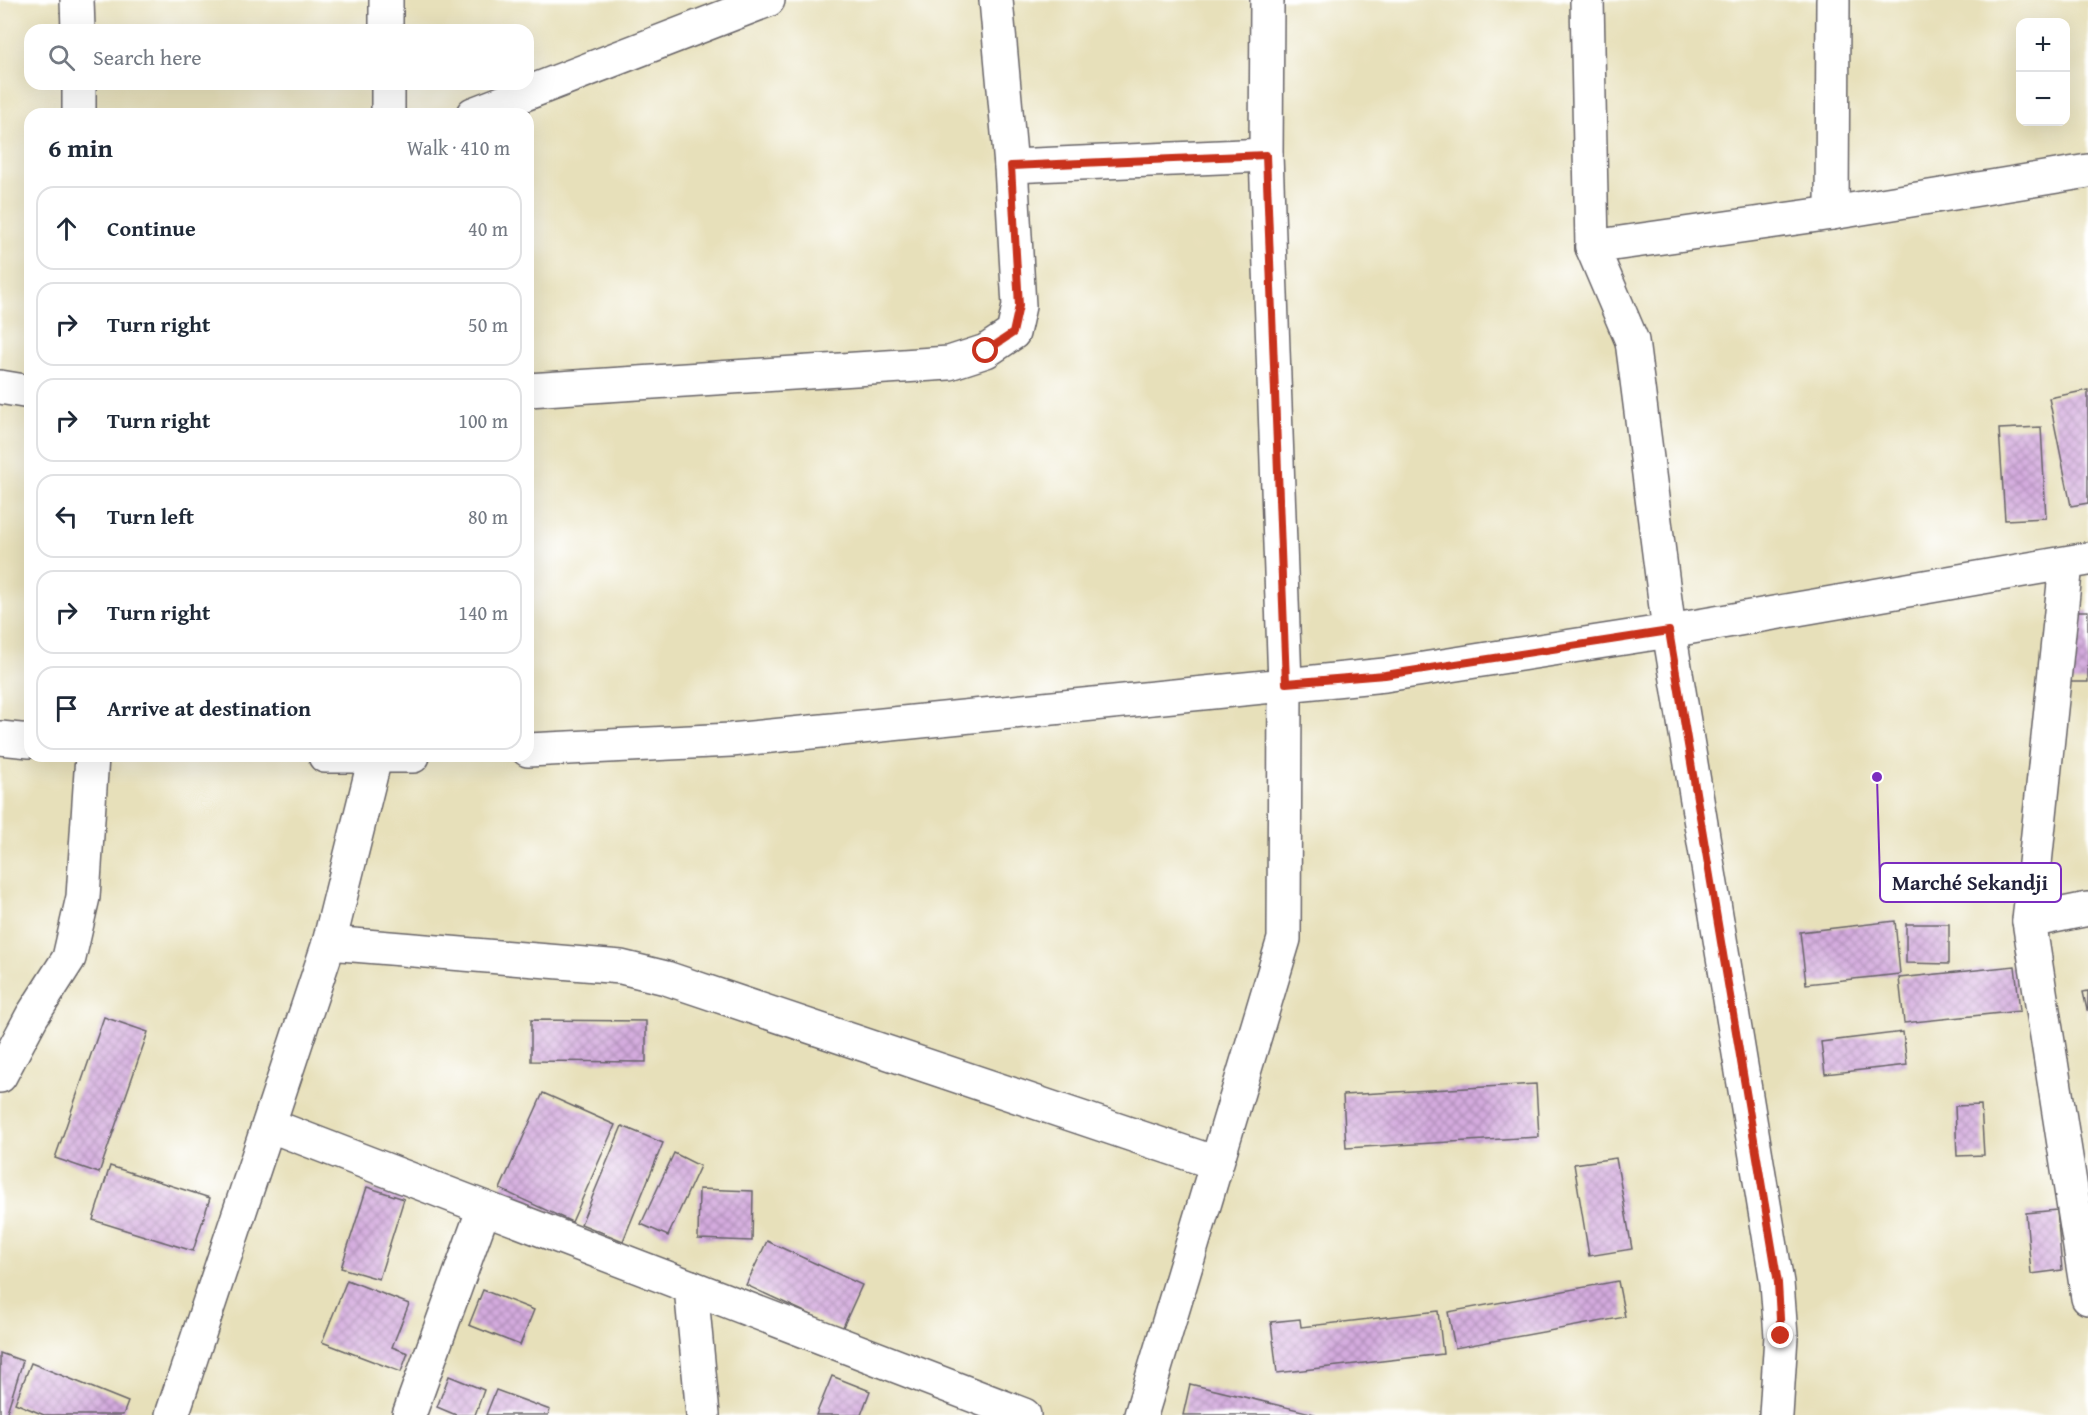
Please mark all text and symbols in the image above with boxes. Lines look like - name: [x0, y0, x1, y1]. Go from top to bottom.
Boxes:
- map controls: [2016, 18, 2070, 126]
- button: +: [2016, 18, 2070, 72]
- search box: [24, 24, 534, 90]
- icon: search: [45, 41, 78, 74]
- text: Search here: [93, 41, 202, 73]
- button: −: [2016, 72, 2070, 126]
- text: 6 min: [48, 128, 113, 167]
- text: Walk · 410 m: [407, 133, 510, 162]
- icon: ahead: [50, 212, 83, 245]
- text: Continue: [107, 212, 196, 244]
- text: 40 m: [468, 214, 508, 243]
- icon: right: [50, 308, 83, 341]
- text: Turn right: [107, 308, 210, 340]
- text: 50 m: [468, 310, 508, 339]
- route start: [972, 337, 998, 363]
- icon: right: [50, 404, 83, 437]
- text: Turn right: [107, 404, 210, 436]
- text: 100 m: [458, 406, 508, 435]
- icon: left: [50, 500, 83, 533]
- text: Turn left: [107, 500, 194, 532]
- text: 80 m: [468, 502, 508, 531]
- icon: right: [50, 596, 83, 629]
- text: Turn right: [107, 596, 210, 628]
- text: 140 m: [458, 598, 508, 627]
- icon: arrive: [50, 692, 83, 725]
- text: Arrive at destination: [107, 692, 311, 724]
- callout: Marché Sekandji: [1880, 863, 2061, 902]
- text: Marché Sekandji: [1892, 867, 2049, 898]
- route end: [1767, 1322, 1793, 1348]

